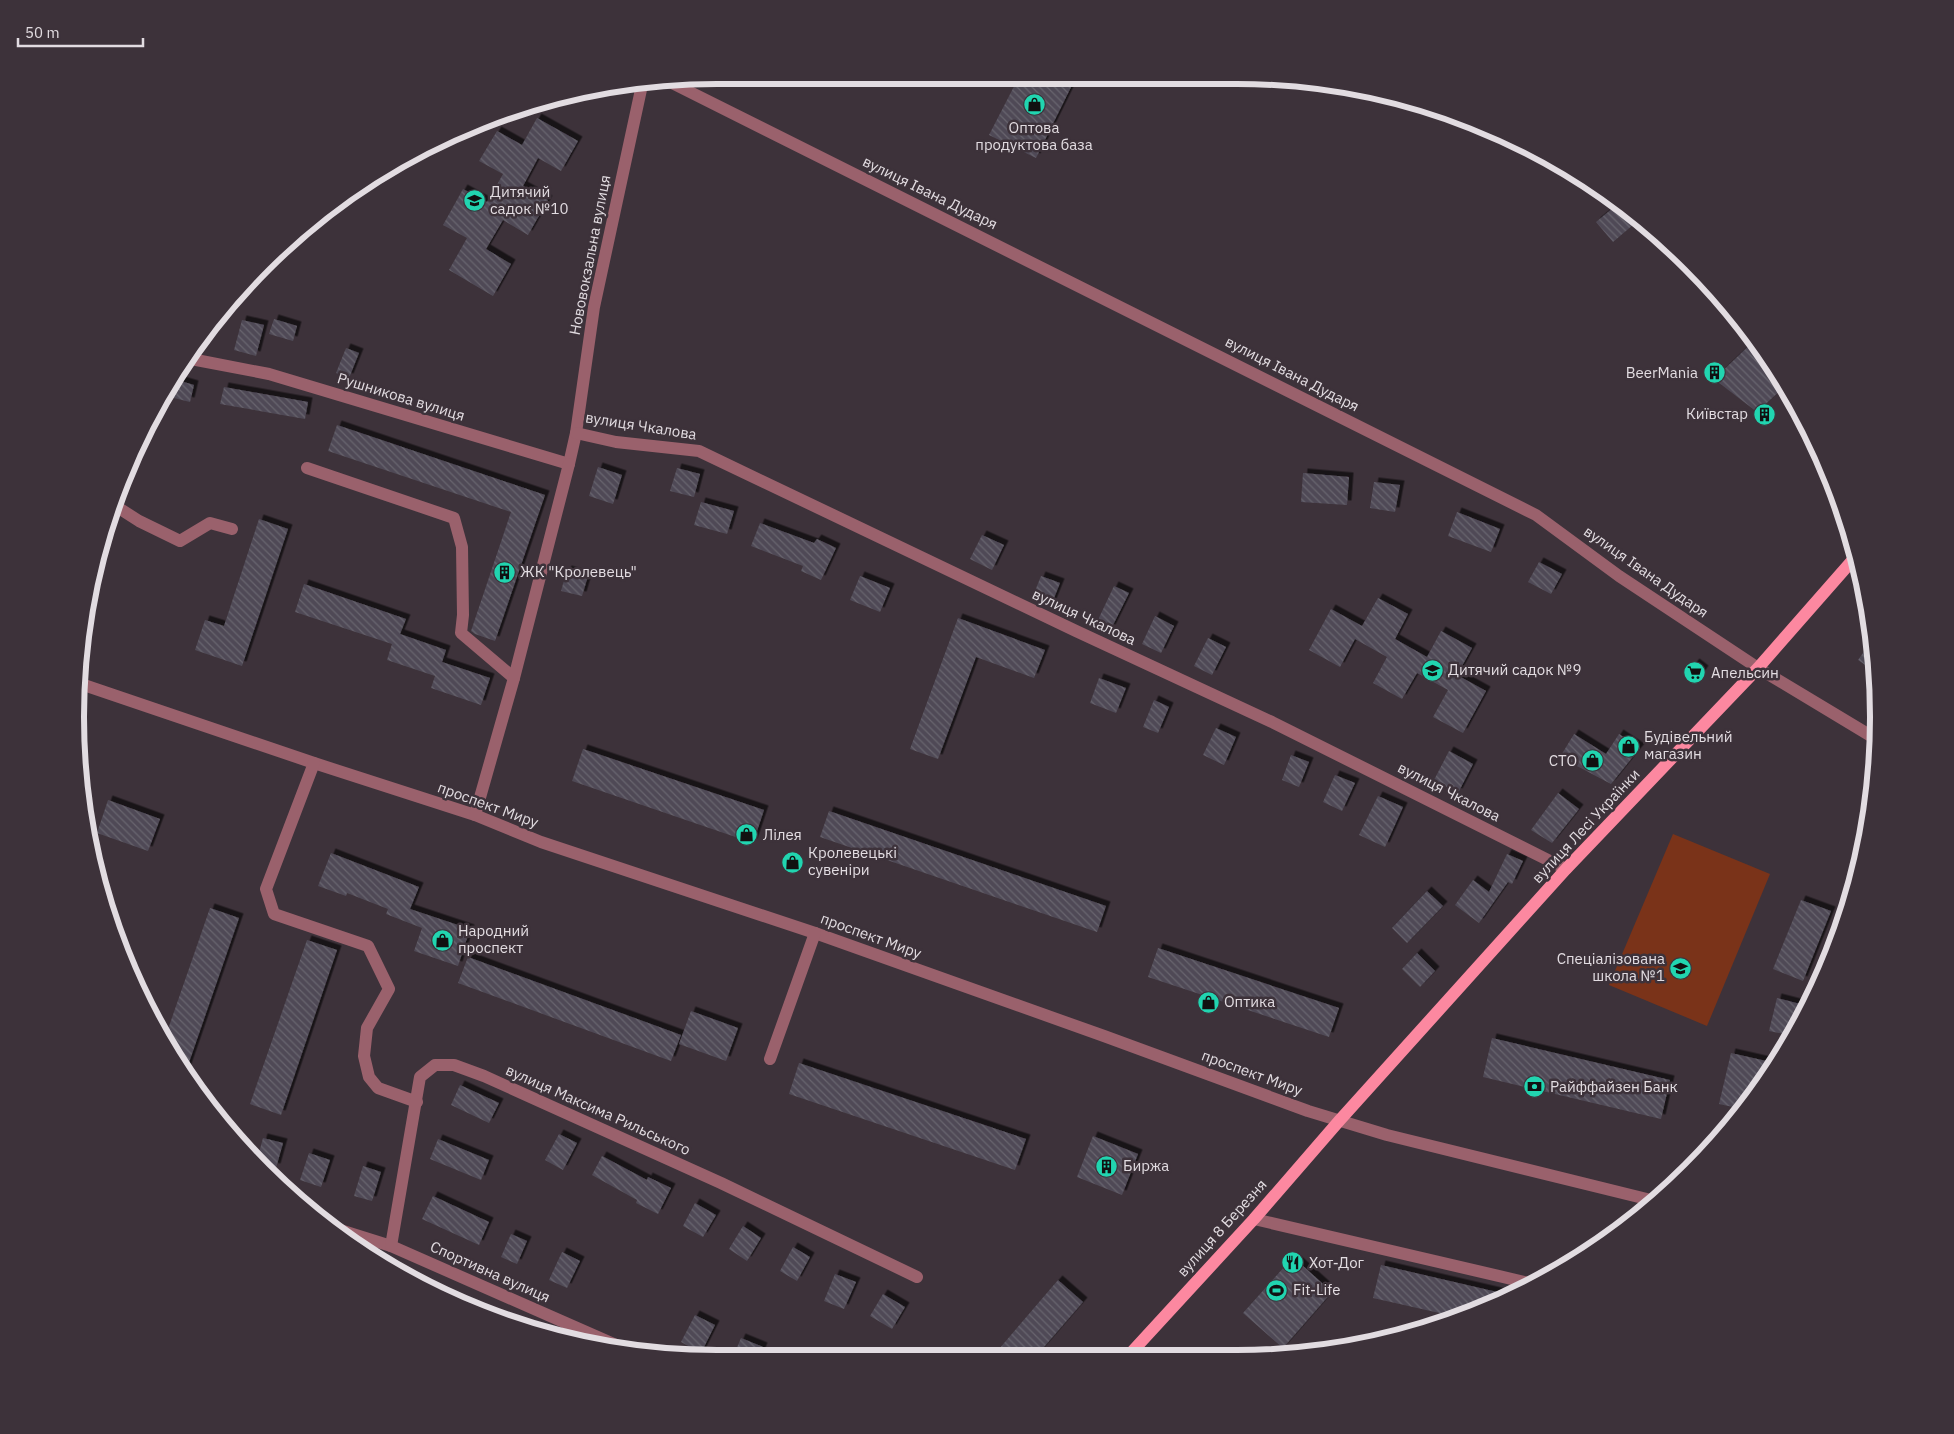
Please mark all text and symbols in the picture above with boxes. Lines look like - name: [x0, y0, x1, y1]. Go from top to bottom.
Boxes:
- scale bar: [18, 15, 142, 47]
- text: 50 m: [25, 23, 60, 42]
- shop icon: Оптова продуктова база: [1022, 93, 1046, 117]
- place label: Оптова продуктова база: [975, 118, 1093, 154]
- street label: вулиця Івана Дударя: [860, 152, 1001, 233]
- street label: Нововокзальна вулиця: [565, 173, 614, 337]
- place label: Дитячий садок №10: [490, 182, 568, 218]
- school or university icon: Дитячий садок №10: [462, 189, 486, 213]
- street label: вулиця Івана Дударя: [1222, 332, 1362, 416]
- building icon: BeerMania: [1702, 361, 1726, 385]
- place label: BeerMania: [1626, 363, 1698, 382]
- street label: Рушникова вулиця: [335, 368, 467, 425]
- building icon: Київстар: [1752, 402, 1776, 426]
- place label: Київстар: [1686, 404, 1748, 423]
- street label: вулиця Чкалова: [584, 407, 698, 444]
- street label: вулиця Івана Дударя: [1580, 521, 1712, 622]
- building icon: ЖК "Кролевець": [492, 560, 516, 584]
- place label: ЖК "Кролевець": [520, 562, 637, 581]
- street label: вулиця Чкалова: [1029, 584, 1139, 649]
- school or university icon: Дитячий садок №9: [1420, 658, 1444, 682]
- place label: Дитячий садок №9: [1448, 660, 1581, 679]
- supermarket icon: Апельсин: [1683, 661, 1707, 685]
- place label: Апельсин: [1711, 663, 1779, 682]
- place label: Будівельний магазин: [1644, 727, 1733, 763]
- shop icon: Будівельний магазин: [1616, 734, 1640, 758]
- shop icon: СТО: [1581, 749, 1605, 773]
- place label: СТО: [1549, 751, 1577, 770]
- street label: вулиця Чкалова: [1395, 758, 1504, 826]
- street label: вулиця Лесі Українки: [1528, 764, 1644, 887]
- street label: проспект Миру: [435, 777, 542, 832]
- shop icon: Лілея: [735, 823, 759, 847]
- place label: Лілея: [763, 825, 802, 844]
- place label: Кролевецькі сувеніри: [808, 843, 897, 879]
- shop icon: Кролевецькі сувеніри: [780, 850, 804, 874]
- street label: проспект Миру: [818, 908, 925, 963]
- place label: Народний проспект: [458, 921, 529, 957]
- shop icon: Народний проспект: [430, 928, 454, 952]
- place label: Спеціалізована школа №1: [1557, 949, 1665, 985]
- school or university icon: Спеціалізована школа №1: [1669, 956, 1693, 980]
- shop icon: Оптика: [1196, 990, 1220, 1014]
- place label: Оптика: [1224, 992, 1275, 1011]
- street label: проспект Миру: [1199, 1045, 1306, 1100]
- street label: вулиця Максима Рильського: [503, 1060, 694, 1159]
- bank icon: Райффайзен Банк: [1522, 1075, 1546, 1099]
- place label: Райффайзен Банк: [1550, 1077, 1678, 1096]
- building icon: Биржа: [1095, 1154, 1119, 1178]
- place label: Биржа: [1123, 1156, 1169, 1175]
- street label: вулиця 8 Березня: [1173, 1175, 1270, 1280]
- street label: Спортивна вулиця: [427, 1237, 553, 1307]
- restaurant icon: Хот-Дог: [1281, 1251, 1305, 1275]
- place label: Хот-Дог: [1309, 1253, 1365, 1272]
- sports icon: Fit-Life: [1265, 1278, 1289, 1302]
- place label: Fit-Life: [1293, 1280, 1340, 1299]

